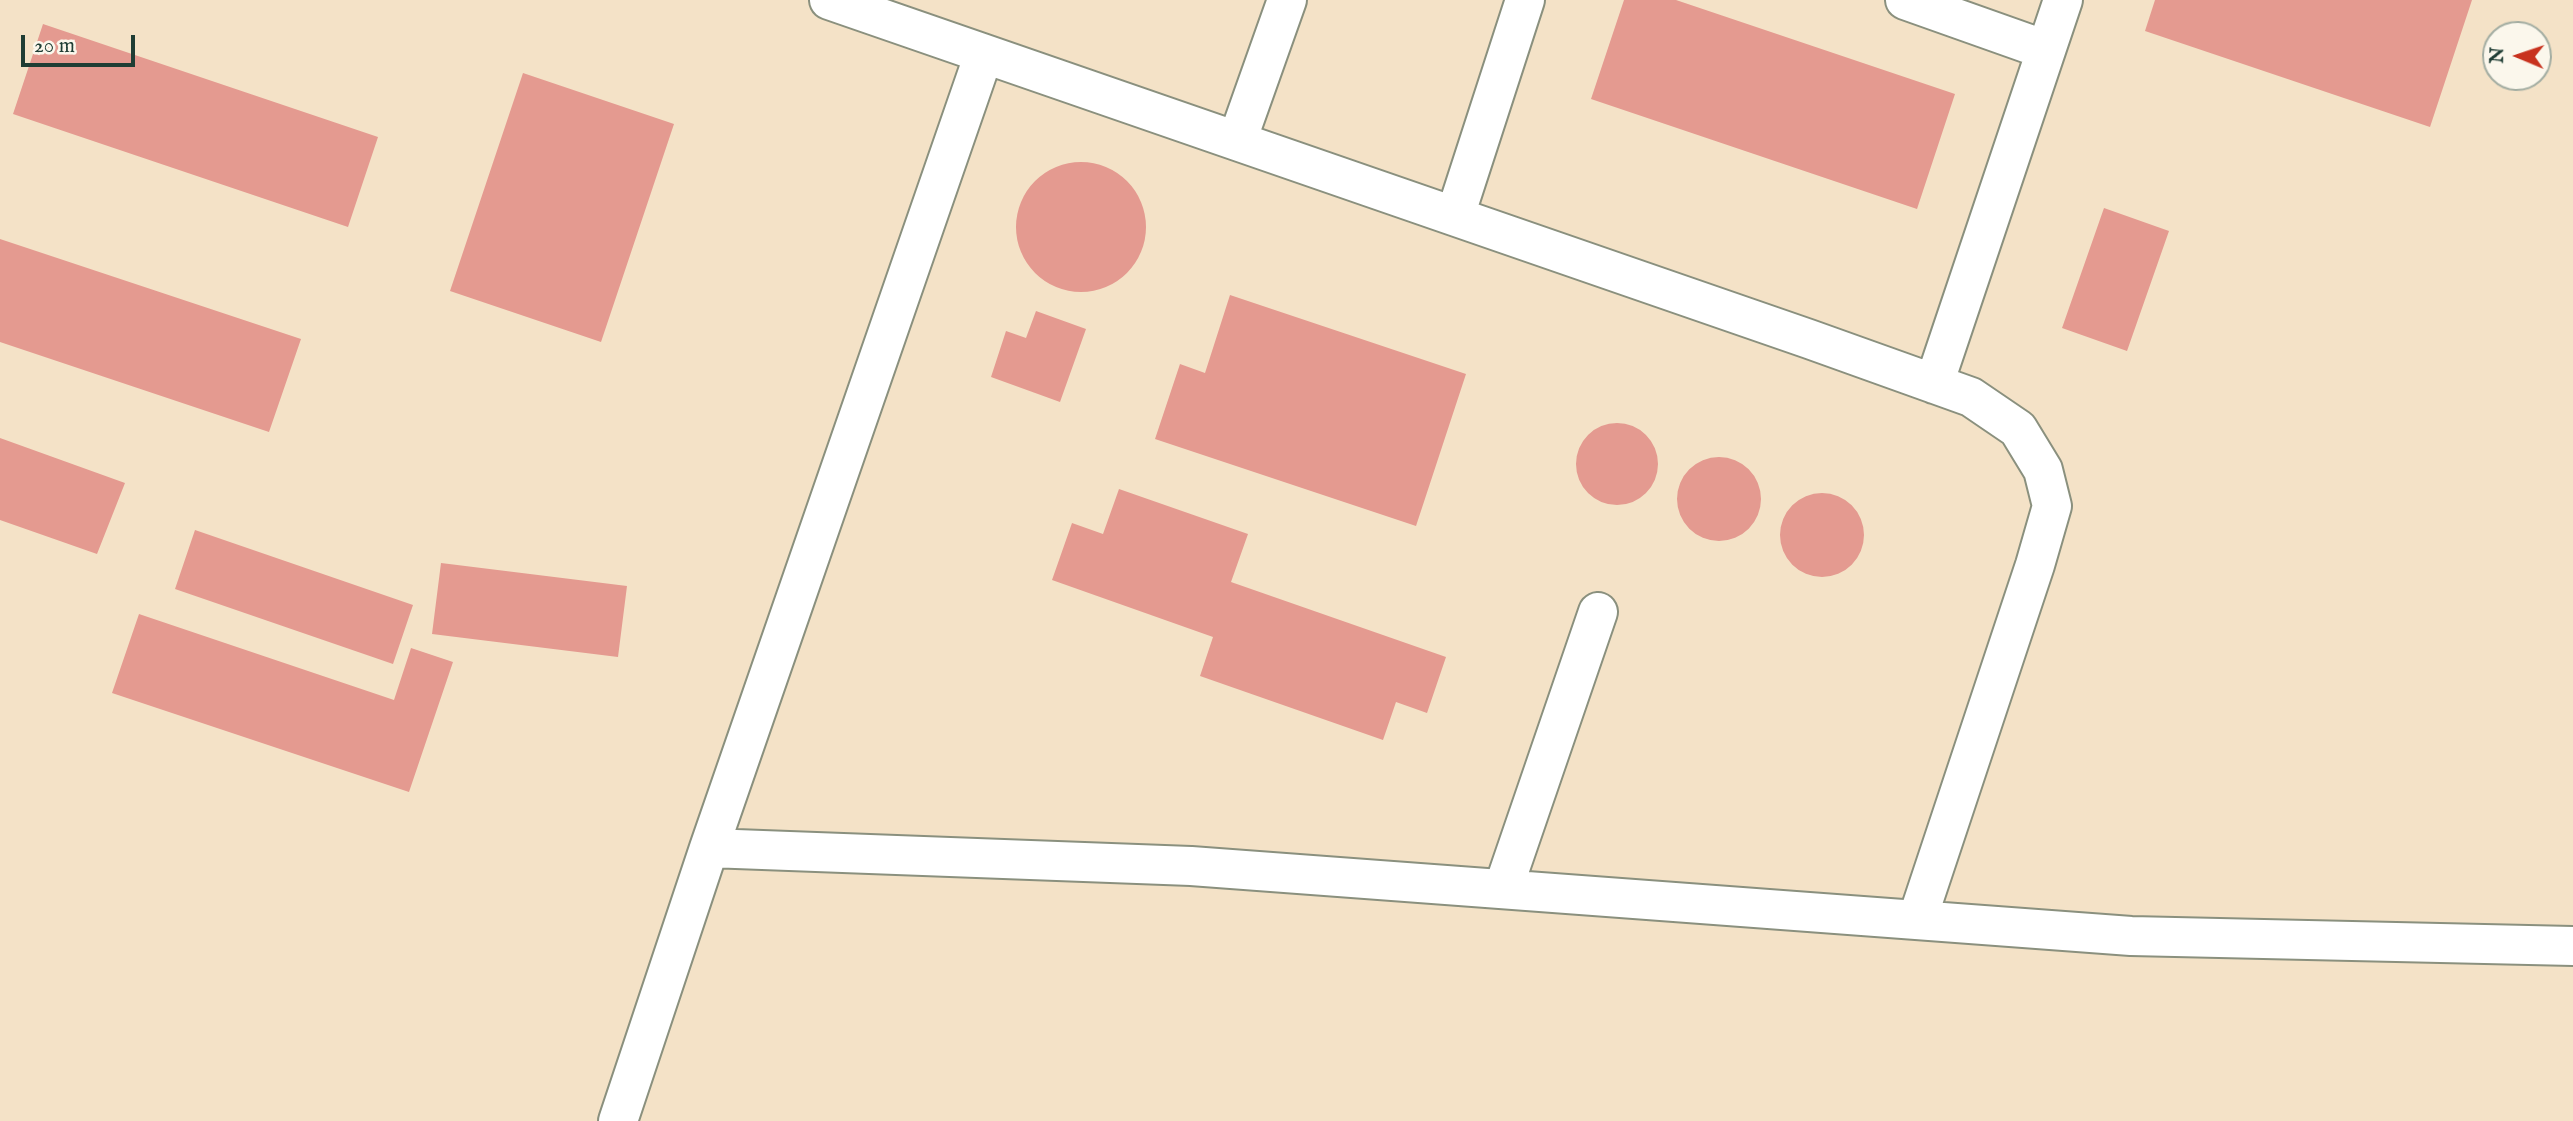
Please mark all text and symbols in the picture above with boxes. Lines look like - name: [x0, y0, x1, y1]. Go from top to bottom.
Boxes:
- scale bar: [24, 21, 138, 65]
- north arrow: [2482, 21, 2552, 91]
- text: 20 m: [34, 33, 75, 60]
- text: N: [2486, 47, 2510, 64]

